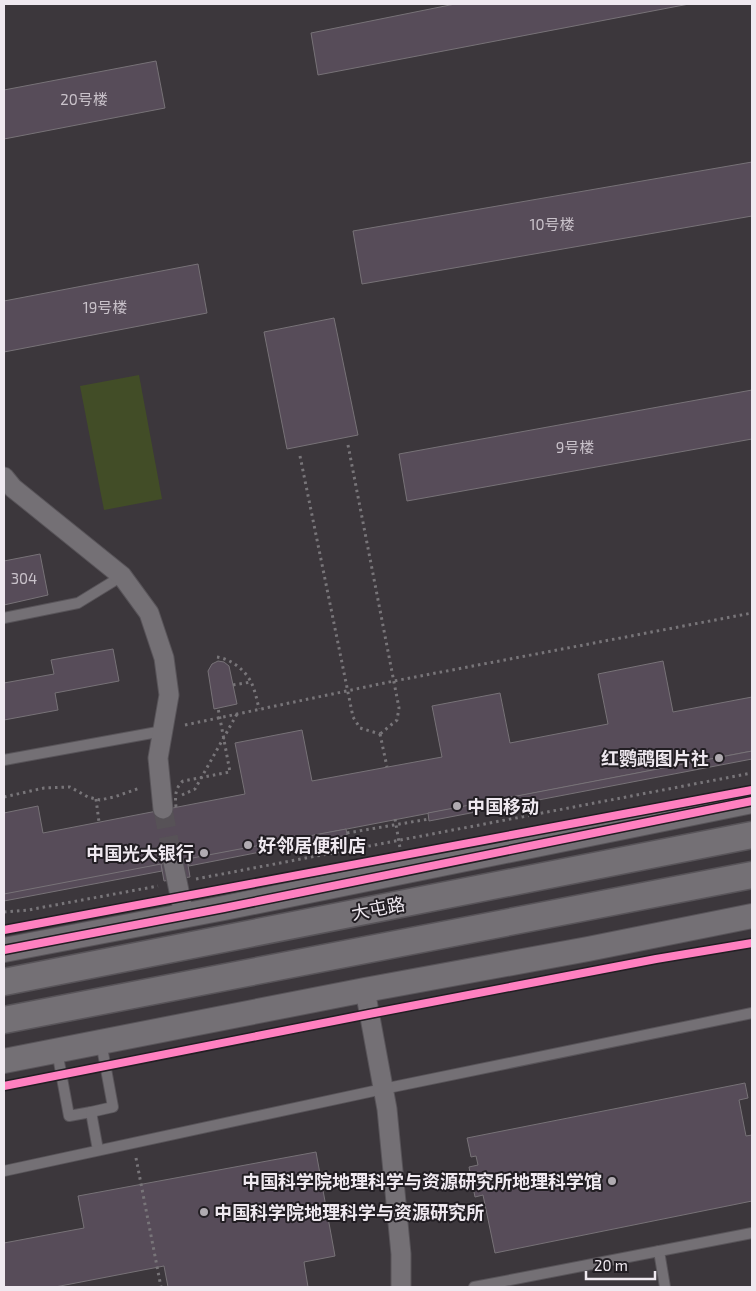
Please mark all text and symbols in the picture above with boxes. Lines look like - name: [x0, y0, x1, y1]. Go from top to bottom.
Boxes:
- house number: 20号楼: [60, 90, 108, 108]
- house number: 10号楼: [529, 215, 575, 233]
- house number: 19号楼: [83, 298, 127, 316]
- house number: 9号楼: [556, 438, 594, 456]
- house number: 304: [11, 569, 37, 587]
- place label: 红鹦鹉图片社: [601, 747, 709, 769]
- marker: 红鹦鹉图片社: [713, 752, 725, 764]
- place label: 中国移动: [467, 795, 539, 817]
- marker: 中国移动: [451, 800, 463, 812]
- place label: 好邻居便利店: [258, 834, 366, 856]
- marker: 好邻居便利店: [242, 839, 254, 851]
- place label: 中国光大银行: [86, 842, 194, 864]
- marker: 中国光大银行: [198, 847, 210, 859]
- street label: 大屯路: [349, 892, 407, 924]
- place label: 中国科学院地理科学与资源研究所地理科学馆: [242, 1170, 602, 1192]
- marker: 中国科学院地理科学与资源研究所地理科学馆: [606, 1175, 618, 1187]
- place label: 中国科学院地理科学与资源研究所: [214, 1201, 484, 1223]
- marker: 中国科学院地理科学与资源研究所: [198, 1206, 210, 1218]
- scale bar: [586, 1248, 655, 1280]
- text: 20 m: [594, 1256, 628, 1274]

